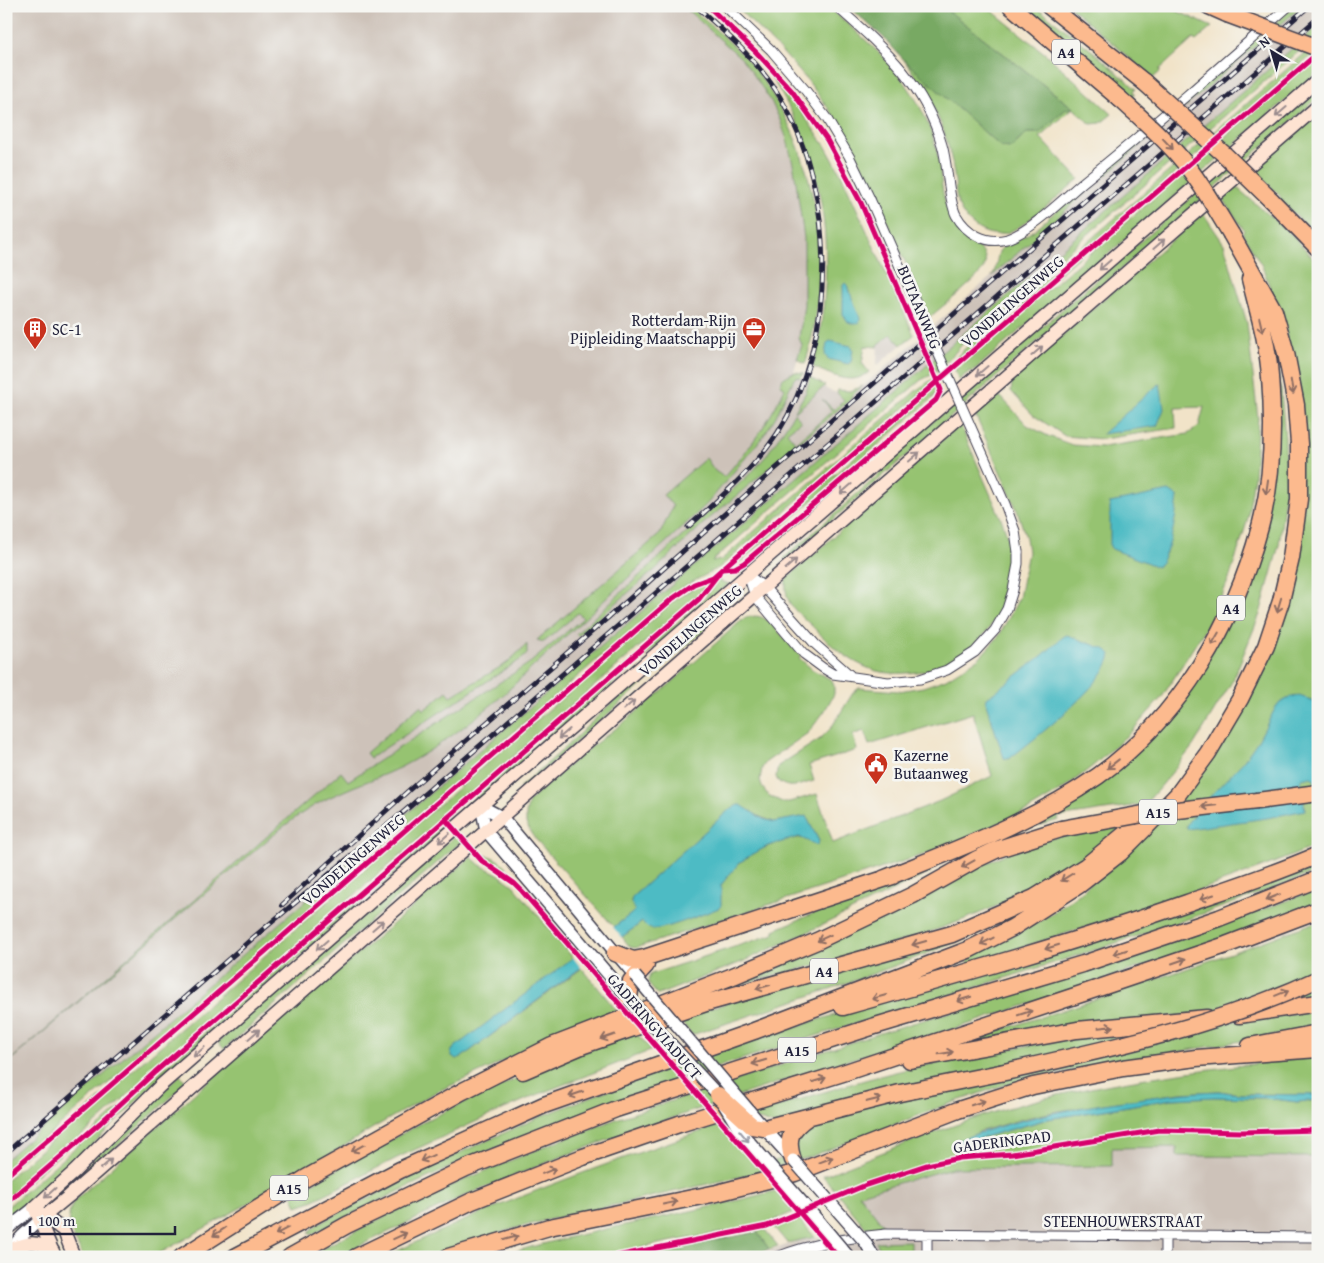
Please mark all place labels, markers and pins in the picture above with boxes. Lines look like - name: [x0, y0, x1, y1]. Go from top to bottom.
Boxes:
- place label: Rotterdam-Rijn Pijpleiding Maatschappij: [570, 308, 736, 350]
- building icon: SC-1: [22, 316, 48, 350]
- office icon: Rotterdam-Rijn Pijpleiding Maatschappij: [741, 316, 767, 350]
- place label: SC-1: [52, 317, 82, 341]
- place label: Kazerne Butaanweg: [894, 743, 968, 785]
- public building icon: Kazerne Butaanweg: [863, 751, 889, 785]

